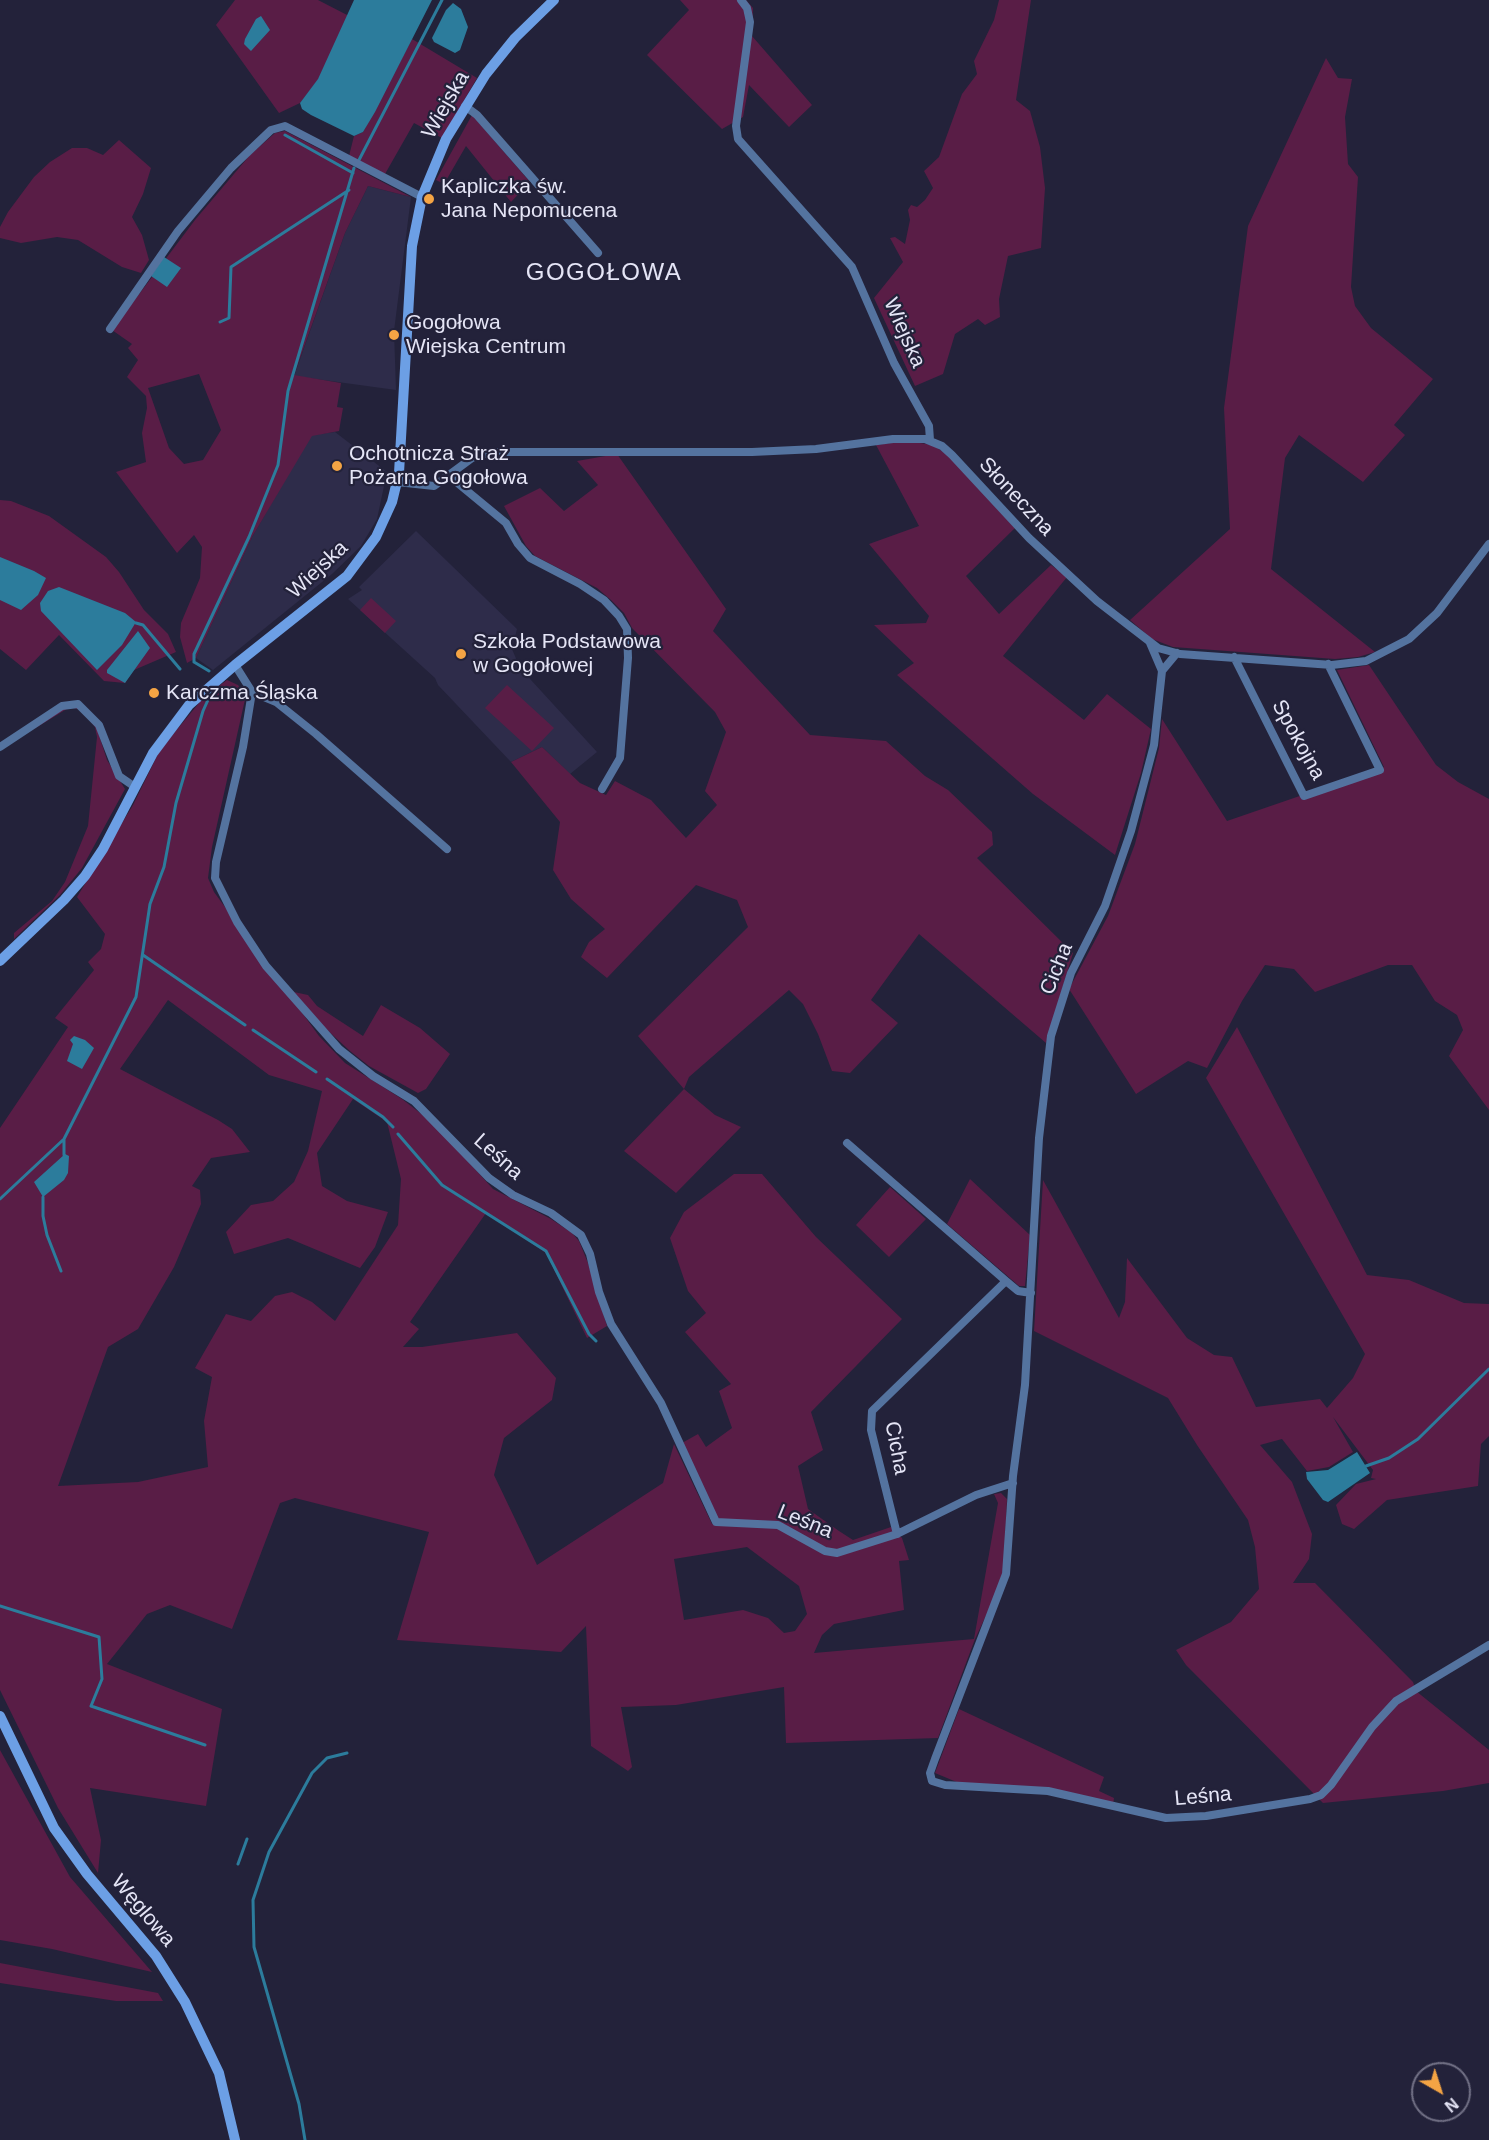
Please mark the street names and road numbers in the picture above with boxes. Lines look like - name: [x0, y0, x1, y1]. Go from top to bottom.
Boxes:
- street label: Wiejska: [417, 67, 475, 143]
- street label: Wiejska: [878, 294, 930, 372]
- street label: Słoneczna: [973, 453, 1059, 541]
- street label: Wiejska: [283, 536, 353, 604]
- street label: Spokojna: [1266, 696, 1330, 784]
- street label: Cicha: [1035, 939, 1079, 999]
- street label: Leśna: [468, 1128, 528, 1186]
- street label: Cicha: [879, 1419, 913, 1477]
- street label: Leśna: [774, 1500, 836, 1544]
- street label: Leśna: [1173, 1782, 1233, 1812]
- street label: Węglowa: [106, 1870, 180, 1952]

